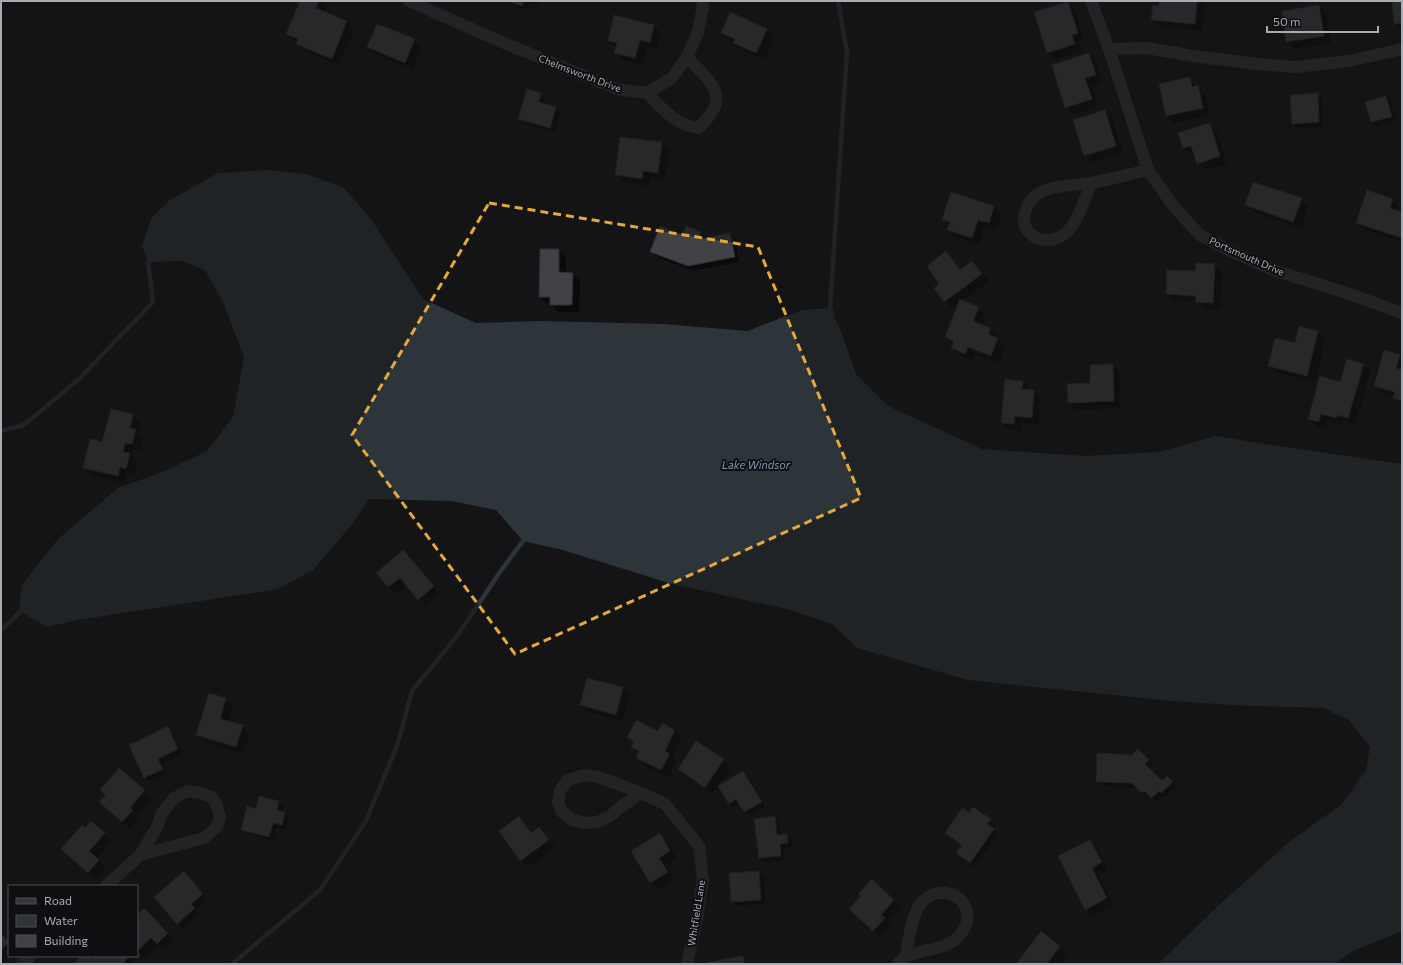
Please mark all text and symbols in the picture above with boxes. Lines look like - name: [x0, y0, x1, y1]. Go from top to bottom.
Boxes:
- scale bar: [1267, 8, 1378, 34]
- text: 50 m: [1273, 14, 1301, 28]
- street label: Chelmsworth Drive: [537, 52, 623, 94]
- street label: Portsmouth Drive: [1208, 234, 1286, 278]
- water label: Lake Windsor: [722, 458, 791, 471]
- street label: Whitfield Lane: [685, 879, 707, 947]
- legend: [8, 885, 138, 957]
- text: Road: [44, 893, 72, 907]
- text: Water: [44, 913, 78, 927]
- text: Building: [44, 933, 88, 947]

